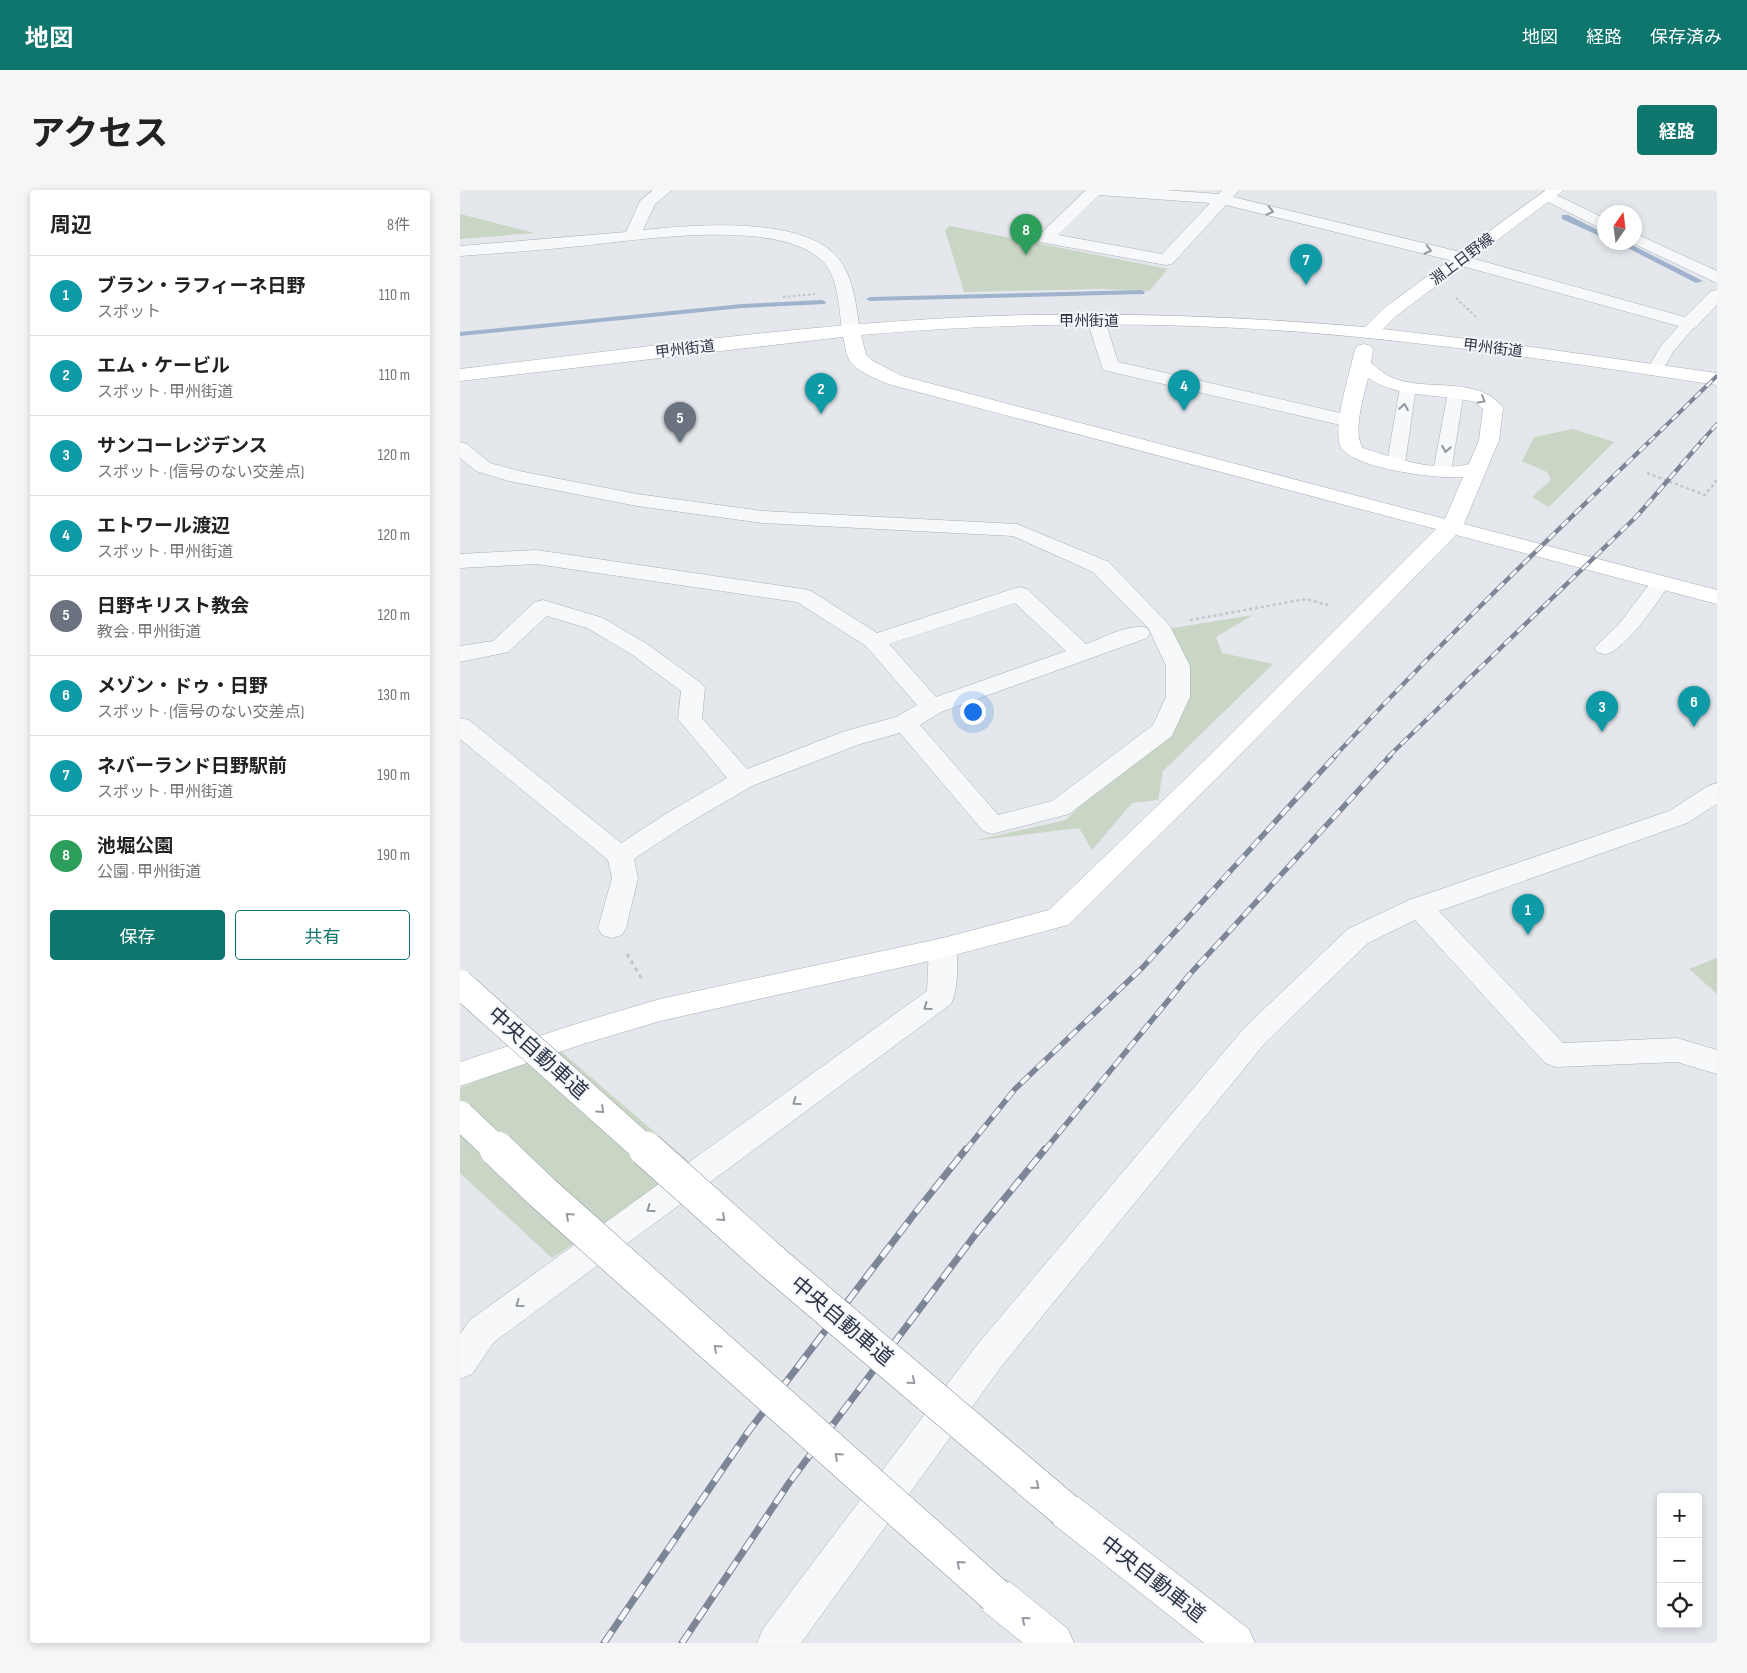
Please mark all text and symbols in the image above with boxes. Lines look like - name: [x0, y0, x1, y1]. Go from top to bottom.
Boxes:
- text: 地図: [25, 24, 73, 53]
- text: 地図: [1522, 27, 1558, 48]
- text: 経路: [1586, 27, 1622, 48]
- text: 保存済み: [1650, 27, 1722, 48]
- button: 経路: [1637, 105, 1717, 155]
- text: アクセス: [30, 113, 168, 156]
- one-way arrow: [1265, 205, 1274, 216]
- north arrow: [1597, 205, 1642, 250]
- text: 周辺: [50, 213, 92, 238]
- pin: 8: [1010, 214, 1042, 255]
- text: 8件: [387, 216, 410, 235]
- street label: 淵上日野線: [1427, 229, 1498, 290]
- pin: 7: [1290, 244, 1322, 285]
- one-way arrow: [1423, 244, 1432, 255]
- text: ブラン・ラフィーネ日野: [97, 275, 306, 298]
- text: 1: [63, 286, 69, 305]
- text: 110 m: [379, 286, 410, 305]
- text: スポット: [97, 303, 161, 322]
- street label: 甲州街道: [1059, 312, 1119, 331]
- street label: 甲州街道: [1462, 335, 1524, 362]
- street label: 甲州街道: [654, 336, 716, 363]
- text: エム・ケービル: [97, 355, 230, 378]
- text: 2: [62, 366, 70, 385]
- text: 110 m: [379, 366, 410, 385]
- pin: 4: [1168, 370, 1200, 411]
- pin: 2: [805, 373, 837, 414]
- text: スポット · 甲州街道: [97, 383, 233, 402]
- one-way arrow: [1477, 394, 1486, 404]
- pin: 5: [664, 402, 696, 443]
- one-way arrow: [1399, 403, 1409, 412]
- text: サンコーレジデンス: [97, 435, 268, 458]
- one-way arrow: [1441, 445, 1451, 454]
- text: 3: [62, 446, 70, 465]
- text: 120 m: [378, 446, 410, 465]
- text: スポット · (信号のない交差点): [97, 463, 304, 482]
- text: エトワール渡辺: [97, 515, 230, 538]
- text: 4: [62, 526, 70, 545]
- text: 120 m: [378, 526, 410, 545]
- text: スポット · 甲州街道: [97, 543, 233, 562]
- text: 日野キリスト教会: [97, 595, 249, 618]
- text: 5: [62, 606, 70, 625]
- text: 120 m: [378, 606, 410, 625]
- text: 教会 · 甲州街道: [97, 623, 201, 642]
- text: メゾン・ドゥ・日野: [97, 675, 268, 698]
- text: 6: [62, 686, 70, 705]
- text: 130 m: [378, 686, 410, 705]
- pin: 6: [1678, 686, 1710, 727]
- pin: 3: [1586, 691, 1618, 732]
- your location: [960, 699, 986, 725]
- text: スポット · (信号のない交差点): [97, 703, 304, 722]
- text: ネバーランド日野駅前: [97, 755, 287, 778]
- text: 7: [63, 766, 69, 785]
- text: 190 m: [377, 766, 410, 785]
- text: スポット · 甲州街道: [97, 783, 233, 802]
- text: 池堀公園: [97, 835, 173, 858]
- text: 8: [62, 846, 70, 865]
- text: 190 m: [377, 846, 410, 865]
- text: 公園 · 甲州街道: [97, 863, 201, 882]
- pin: 1: [1512, 894, 1544, 935]
- button: 保存: [50, 910, 225, 960]
- button: 共有: [235, 910, 410, 960]
- one-way arrow: [924, 1001, 933, 1009]
- street label: 中央自動車道: [482, 1002, 593, 1105]
- one-way arrow: [793, 1097, 802, 1105]
- one-way arrow: [595, 1104, 604, 1113]
- one-way arrow: [647, 1203, 656, 1211]
- one-way arrow: [717, 1212, 726, 1221]
- one-way arrow: [566, 1213, 575, 1222]
- street label: 中央自動車道: [785, 1271, 898, 1371]
- one-way arrow: [516, 1299, 525, 1307]
- one-way arrow: [714, 1345, 723, 1353]
- one-way arrow: [906, 1375, 915, 1383]
- one-way arrow: [835, 1452, 844, 1461]
- one-way arrow: [1030, 1480, 1039, 1488]
- map controls: [1657, 1493, 1702, 1628]
- button: +: [1657, 1493, 1702, 1538]
- street label: 中央自動車道: [1095, 1531, 1210, 1628]
- button: −: [1657, 1538, 1702, 1583]
- one-way arrow: [956, 1560, 965, 1569]
- button: locate: [1657, 1583, 1702, 1628]
- one-way arrow: [1022, 1617, 1031, 1625]

